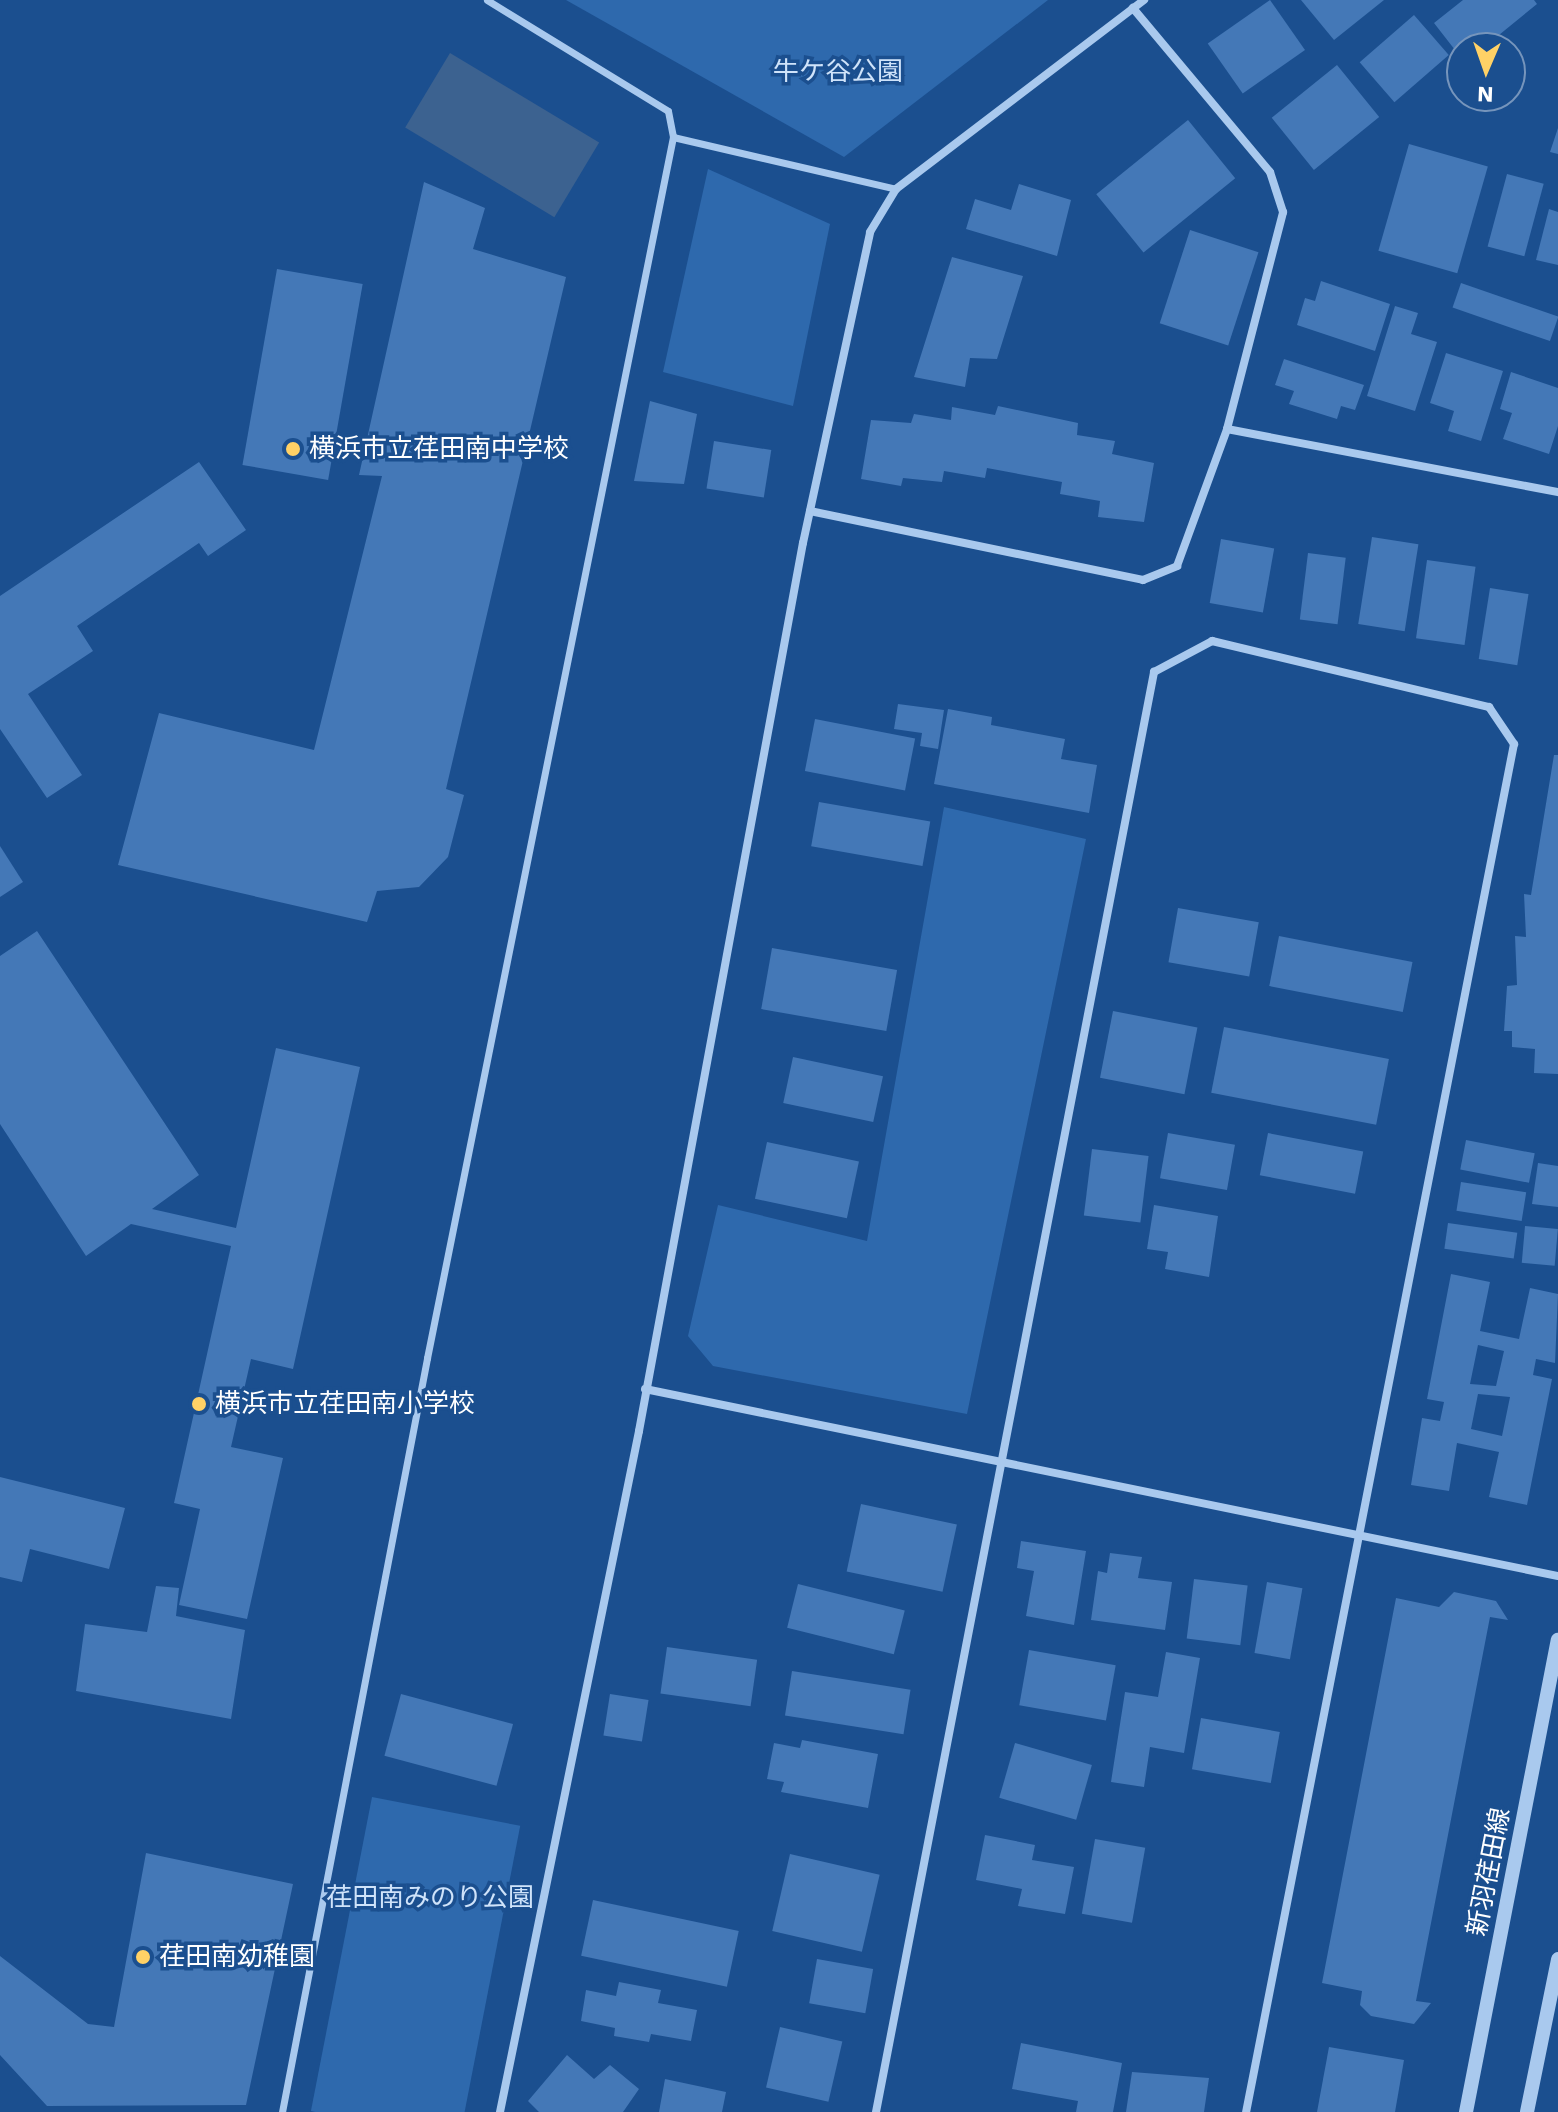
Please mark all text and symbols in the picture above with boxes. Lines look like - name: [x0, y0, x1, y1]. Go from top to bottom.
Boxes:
- north arrow: [1446, 32, 1526, 112]
- park label: 牛ケ谷公園: [773, 56, 903, 88]
- text: N: [1477, 82, 1494, 107]
- place label: 横浜市立荏田南中学校: [309, 433, 569, 465]
- marker: 横浜市立荏田南中学校: [284, 440, 302, 458]
- place label: 横浜市立荏田南小学校: [215, 1388, 475, 1420]
- marker: 横浜市立荏田南小学校: [190, 1395, 208, 1413]
- street label: 新羽荏田線: [1461, 1805, 1517, 1939]
- park label: 荏田南みのり公園: [326, 1882, 534, 1914]
- place label: 荏田南幼稚園: [159, 1941, 315, 1973]
- marker: 荏田南幼稚園: [134, 1948, 152, 1966]

